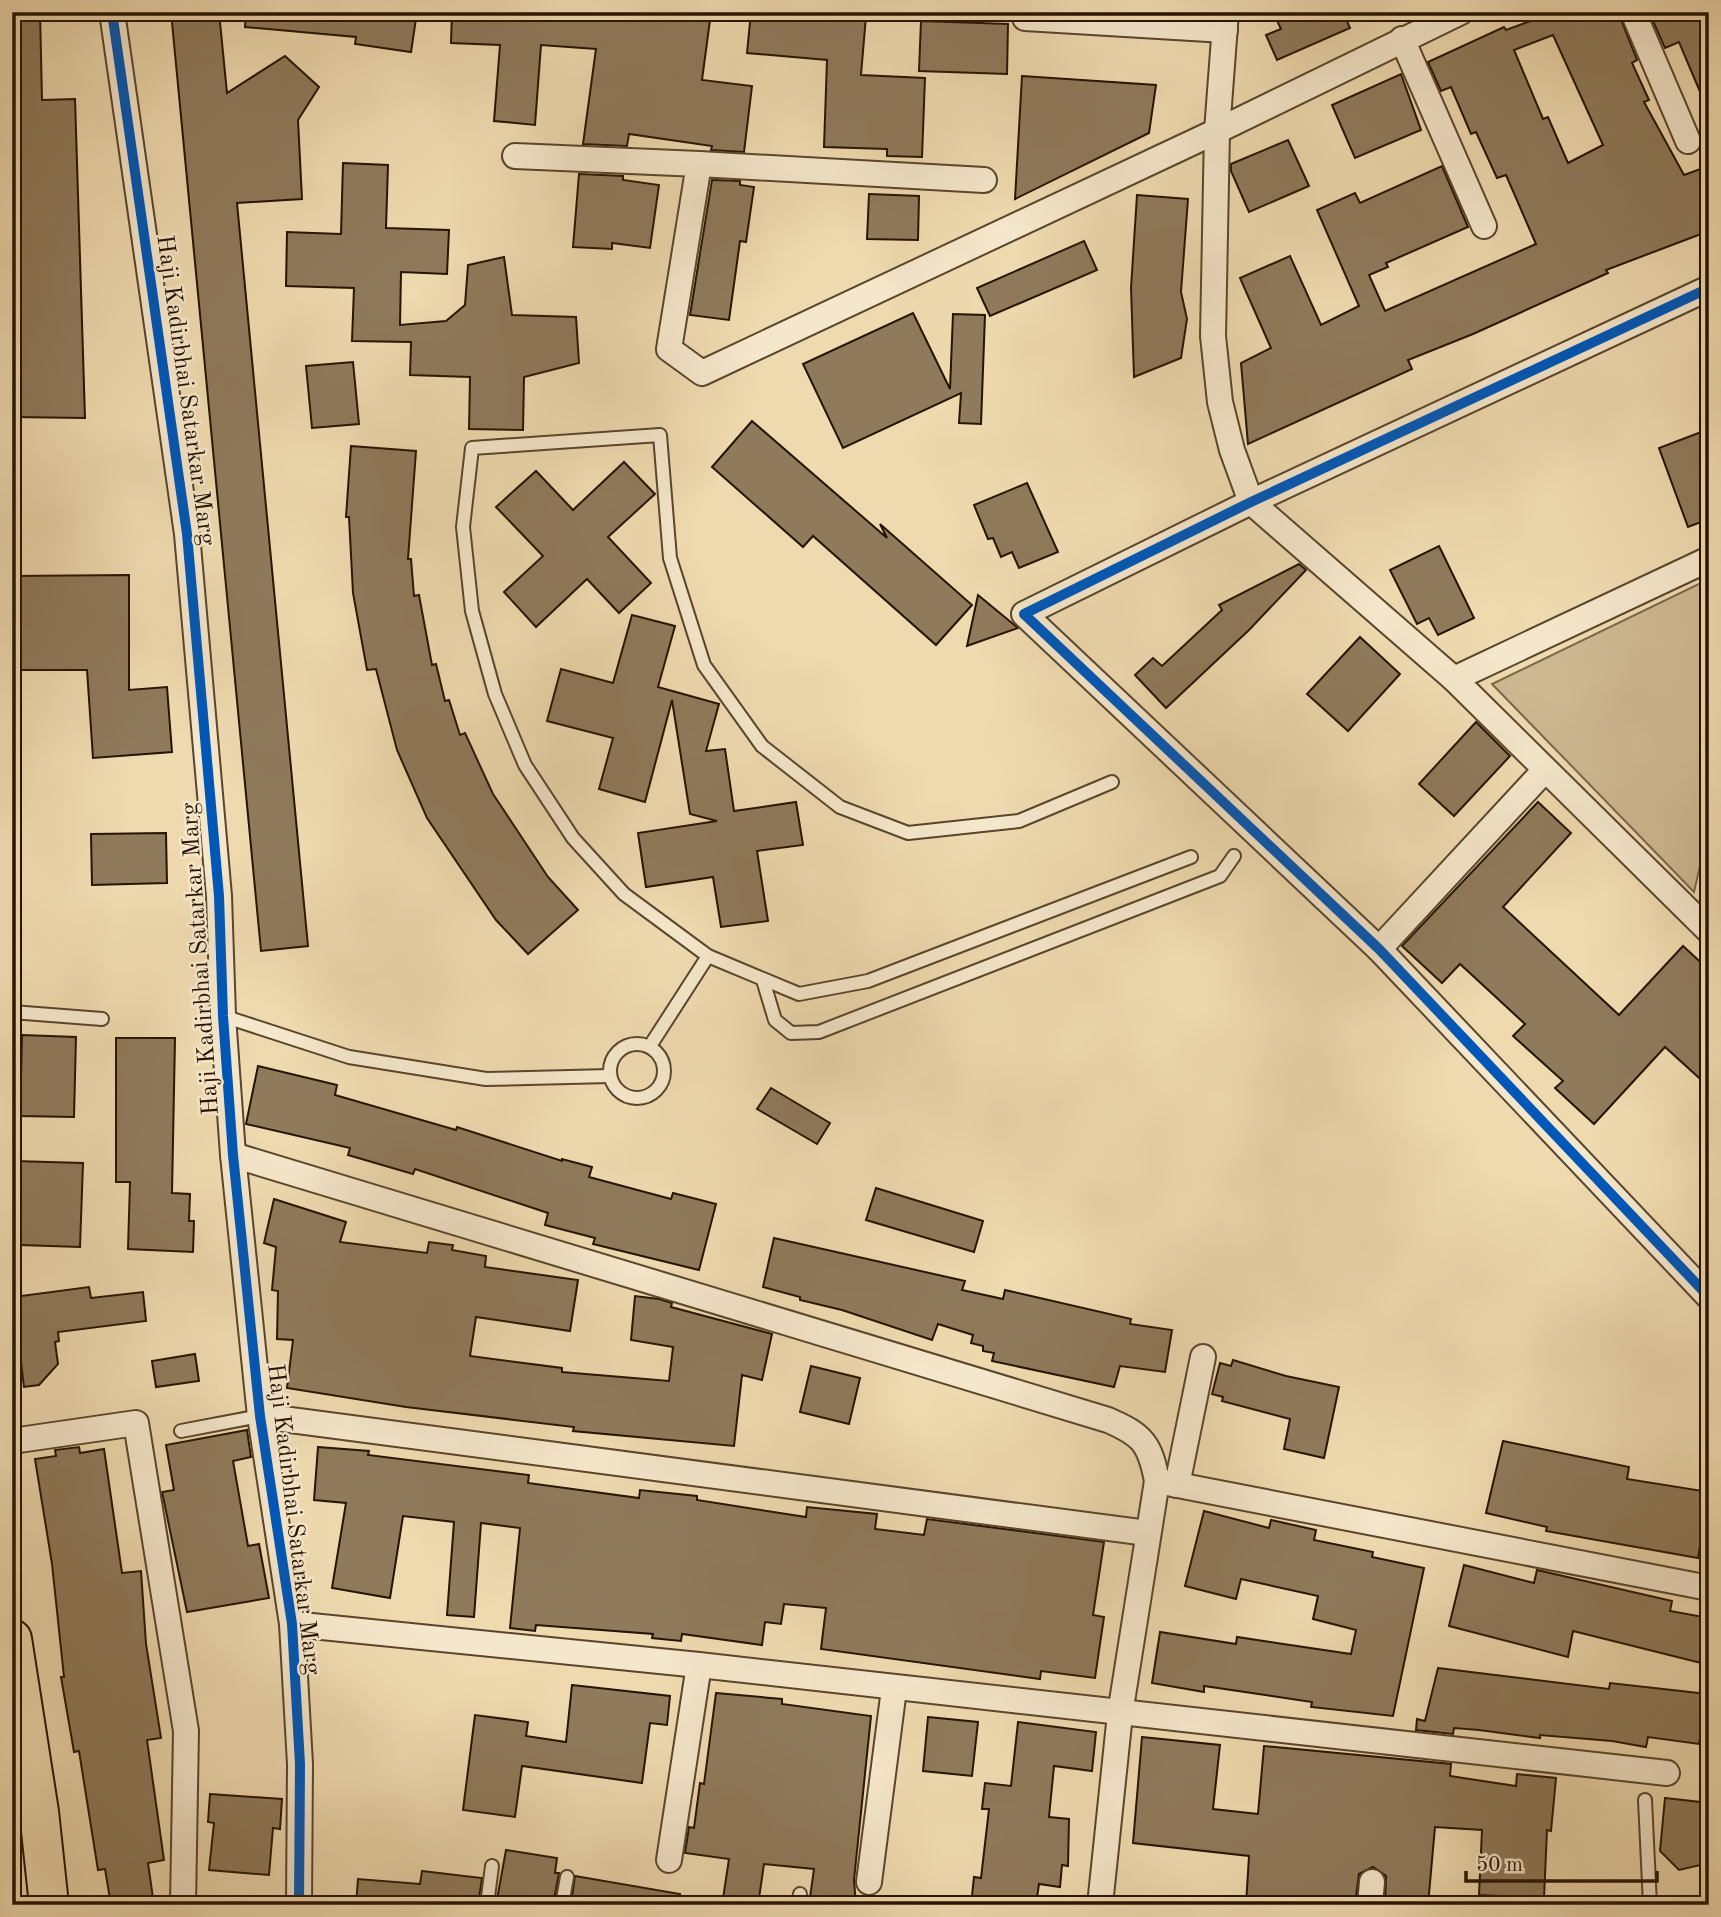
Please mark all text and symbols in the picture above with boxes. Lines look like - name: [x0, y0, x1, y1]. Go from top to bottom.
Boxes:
- street label: Haji Kadirbhai Satarkar Marg: [151, 233, 219, 547]
- street label: Haji Kadirbhai Satarkar Marg: [178, 802, 224, 1116]
- street label: Haji Kadirbhai Satarkar Marg: [262, 1362, 324, 1676]
- scale bar: [1466, 1840, 1656, 1884]
- text: 50 m: [1476, 1855, 1523, 1876]

